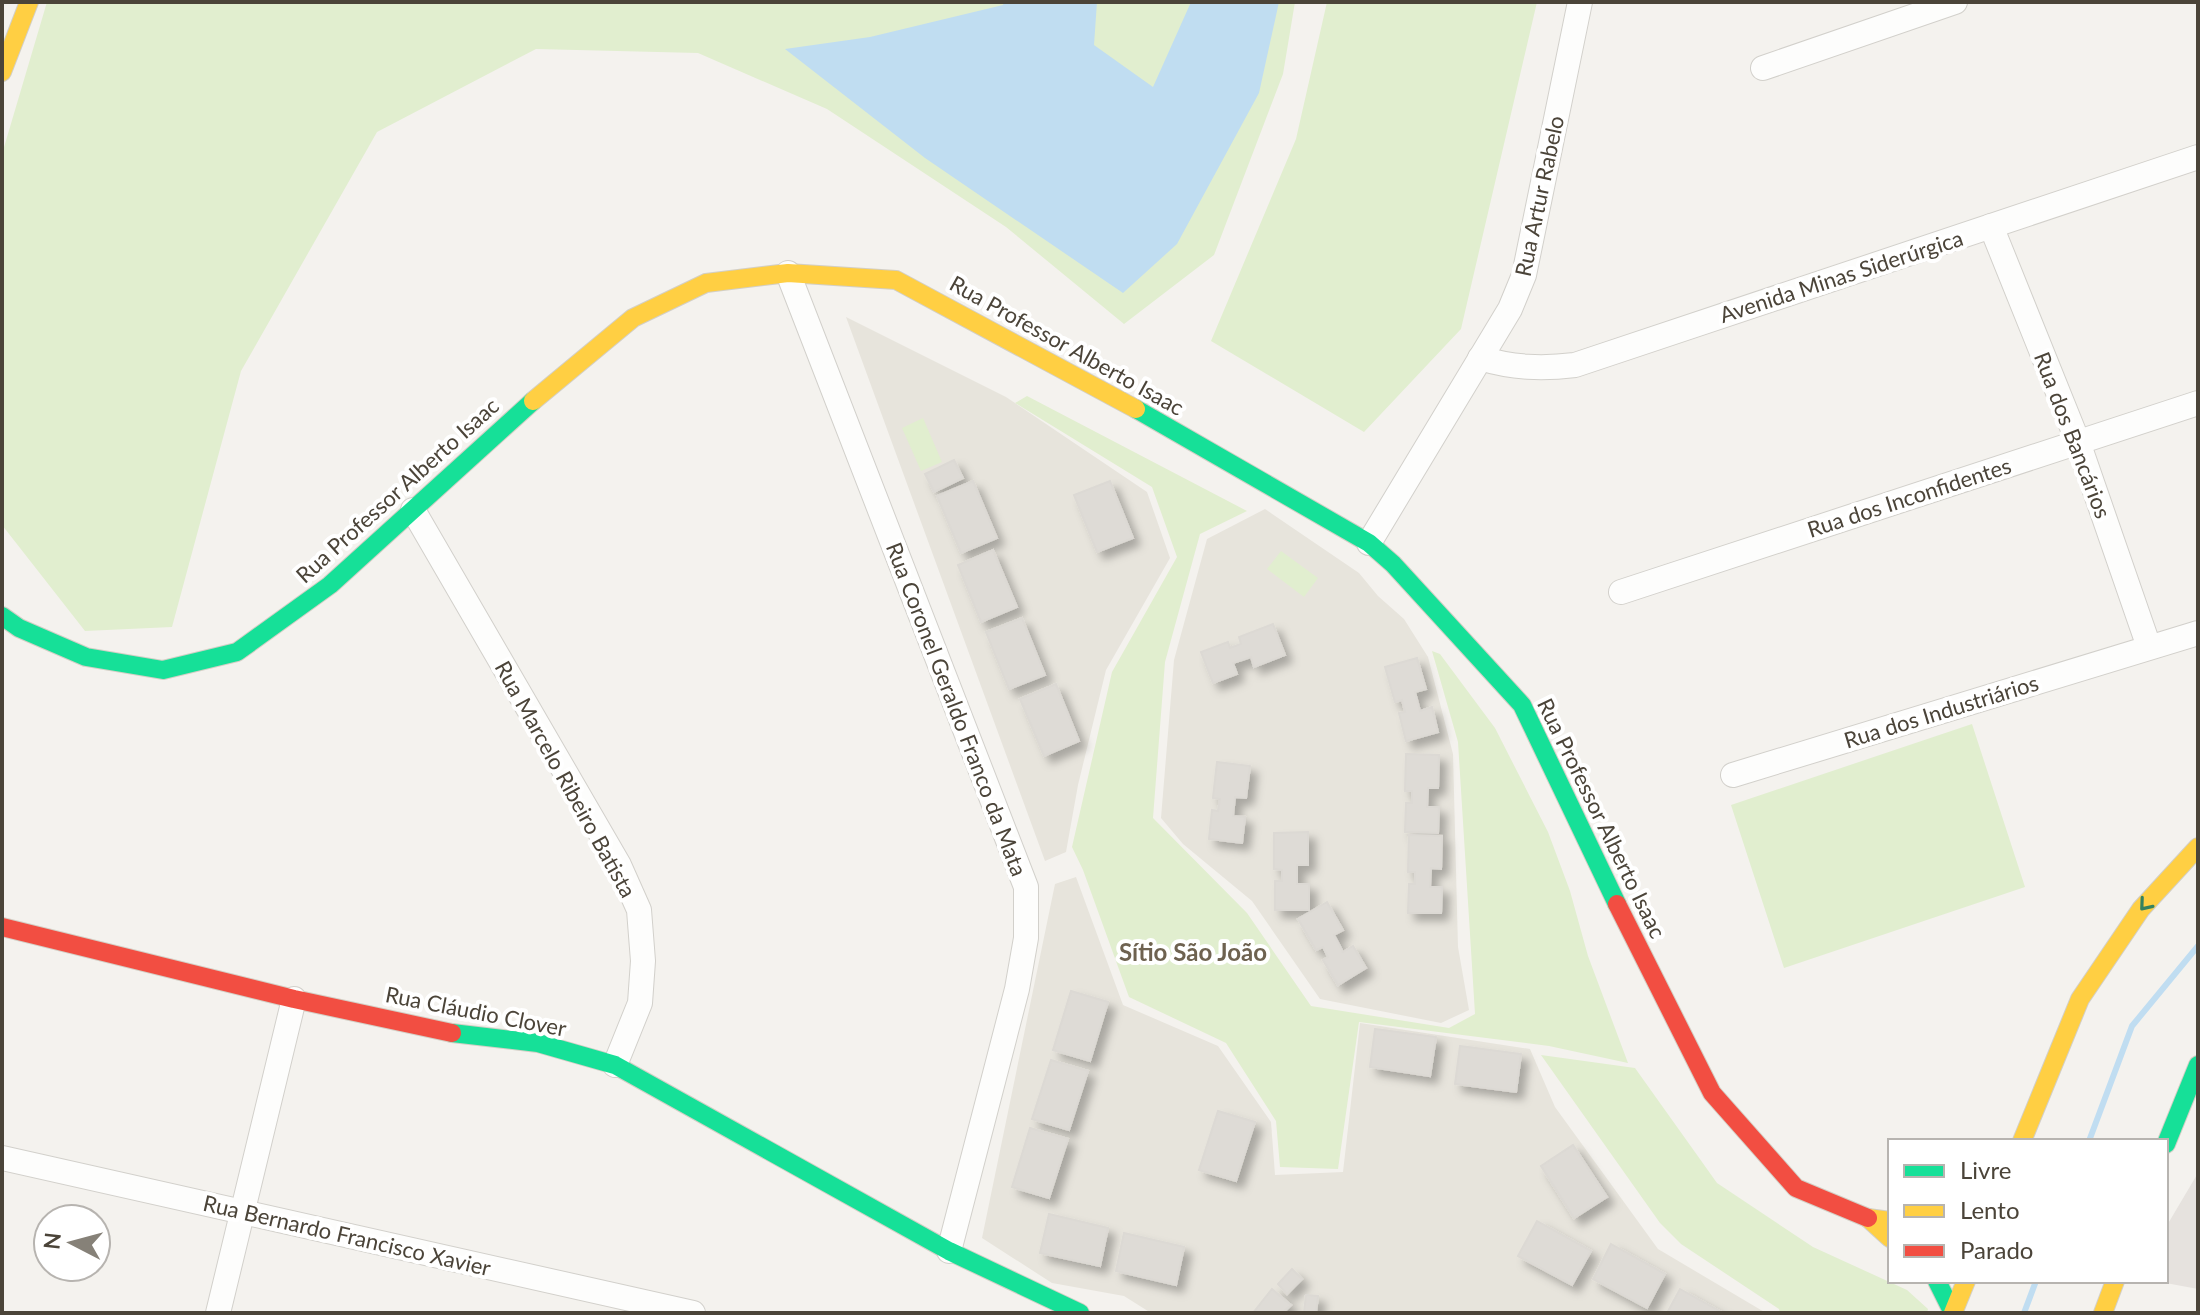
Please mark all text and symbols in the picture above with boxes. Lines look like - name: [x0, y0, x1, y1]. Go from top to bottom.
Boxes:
- street label: Rua Artur Rabelo: [1509, 113, 1569, 279]
- street label: Avenida Minas Siderúrgica: [1716, 224, 1966, 328]
- street label: Rua Professor Alberto Isaac: [945, 269, 1189, 421]
- street label: Rua dos Bancários: [2029, 348, 2117, 522]
- street label: Rua Professor Alberto Isaac: [290, 392, 504, 588]
- street label: Rua dos Inconfidentes: [1804, 451, 2014, 543]
- street label: Rua Coronel Geraldo Franco da Mata: [881, 538, 1033, 880]
- street label: Rua Marcelo Ribeiro Batista: [490, 656, 642, 902]
- street label: Rua dos Industriários: [1841, 669, 2041, 753]
- street label: Rua Professor Alberto Isaac: [1532, 694, 1672, 942]
- one-way arrow: [2140, 896, 2155, 910]
- district label: Sítio São João: [1119, 937, 1267, 966]
- street label: Rua Cláudio Clover: [383, 980, 569, 1042]
- legend: [1888, 1139, 2168, 1283]
- text: Livre: [1960, 1155, 2011, 1184]
- street label: Rua Bernardo Francisco Xavier: [201, 1189, 493, 1281]
- text: Lento: [1960, 1195, 2020, 1224]
- north arrow: [32, 1203, 112, 1283]
- text: N: [37, 1231, 66, 1251]
- text: Parado: [1960, 1235, 2033, 1264]

